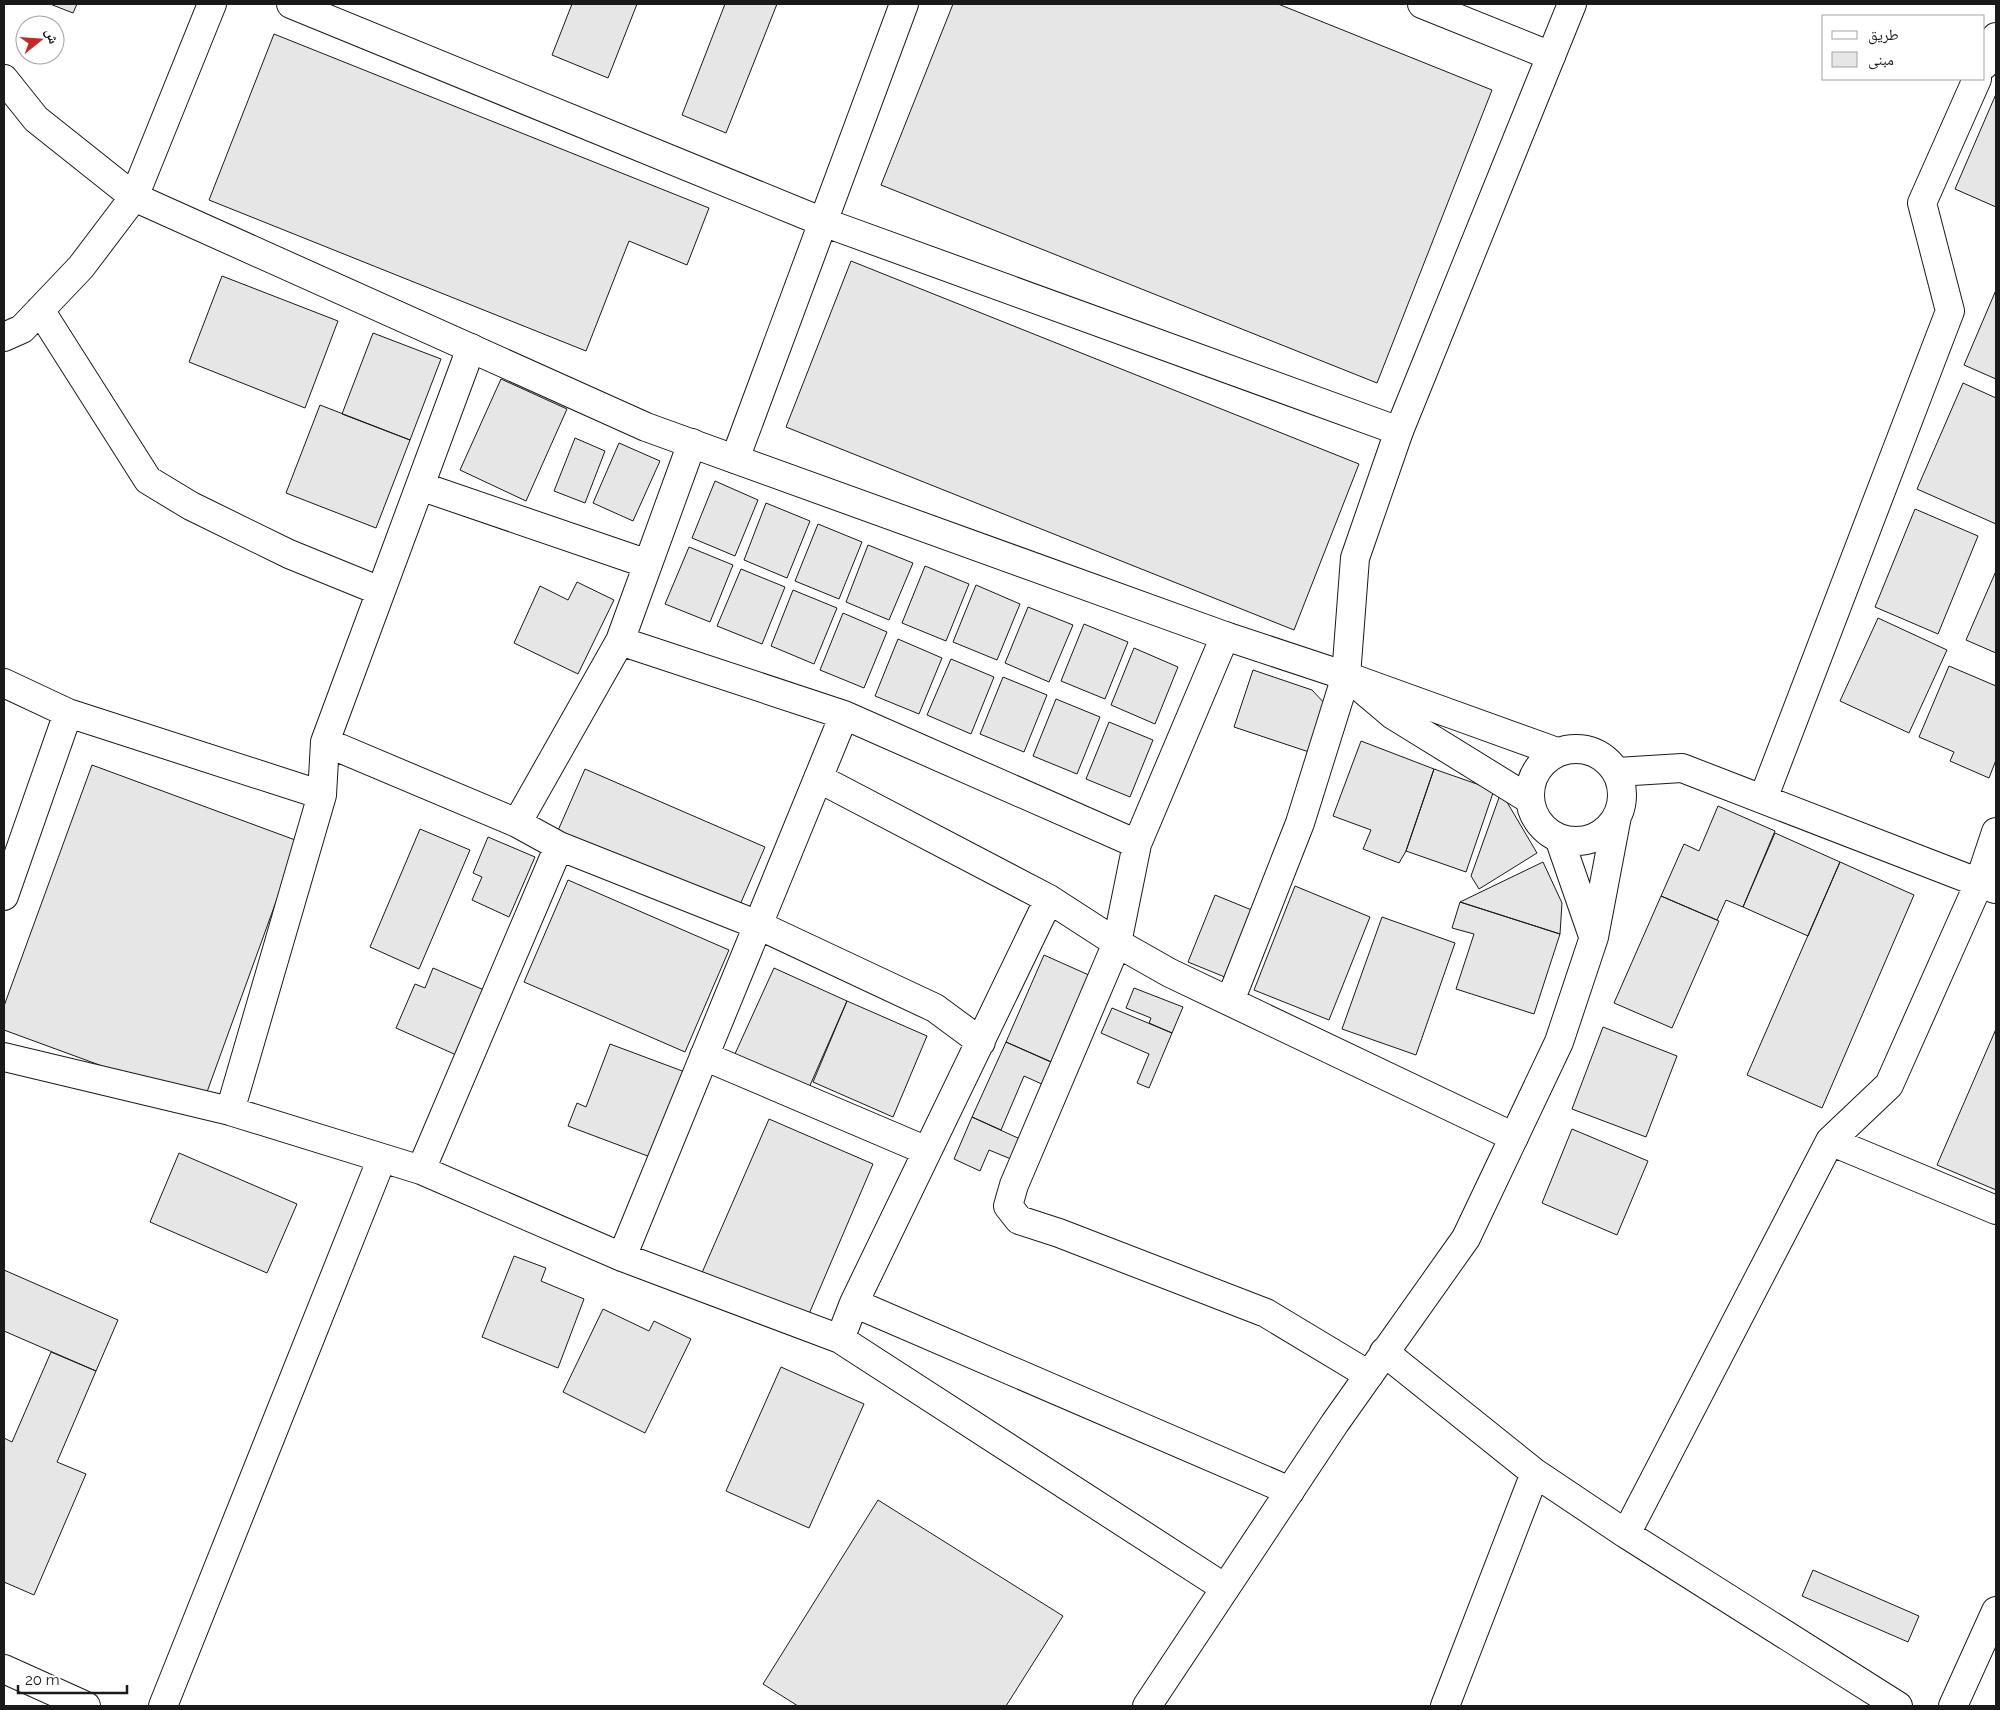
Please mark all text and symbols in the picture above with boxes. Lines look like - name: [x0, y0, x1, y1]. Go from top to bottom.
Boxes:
- north arrow: [15, 15, 65, 65]
- legend: [1822, 15, 1985, 80]
- text: طريق: [1868, 26, 1899, 45]
- text: ش: [42, 27, 62, 46]
- text: مبنى: [1868, 51, 1894, 70]
- scale bar: [18, 1662, 126, 1694]
- text: 20 m: [25, 1671, 60, 1689]

